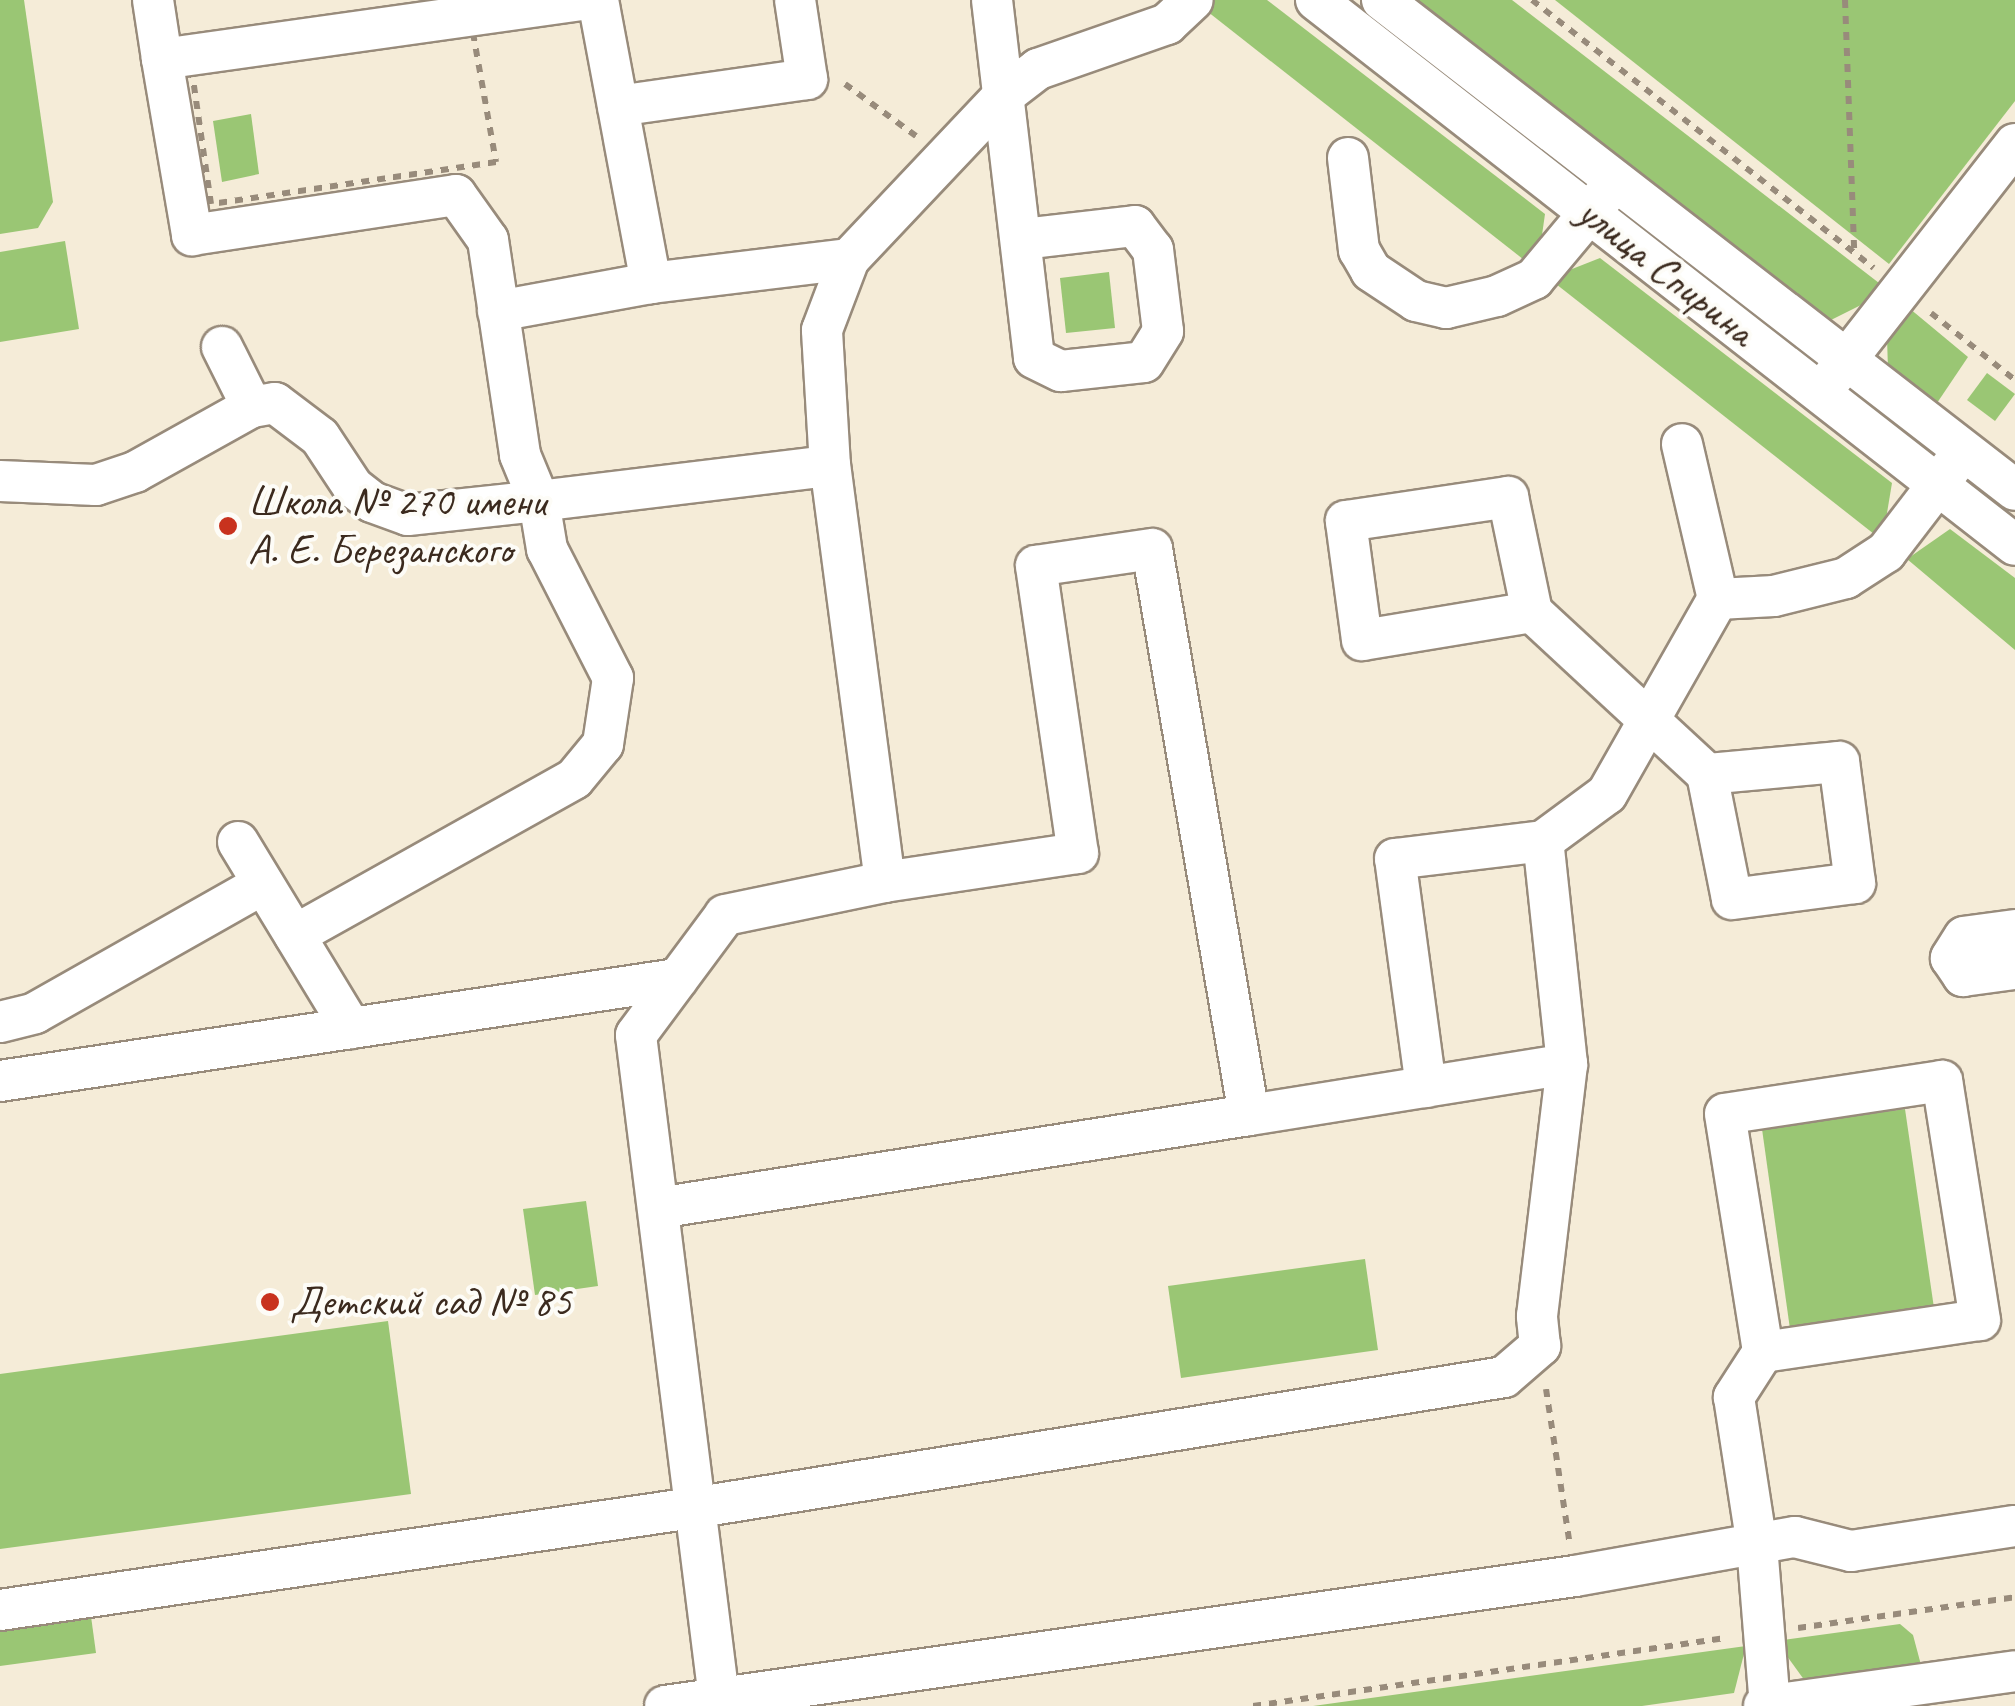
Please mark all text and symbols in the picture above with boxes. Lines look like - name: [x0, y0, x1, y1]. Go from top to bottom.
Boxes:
- street label: улица Спирина: [1567, 187, 1765, 357]
- place label: Школа № 270 имени А. Е. Березанского: [248, 477, 545, 576]
- marker: Школа № 270 имени А. Е. Березанского: [217, 515, 239, 537]
- place label: Детский сад № 85: [290, 1277, 571, 1327]
- marker: Детский сад № 85: [259, 1291, 281, 1313]

